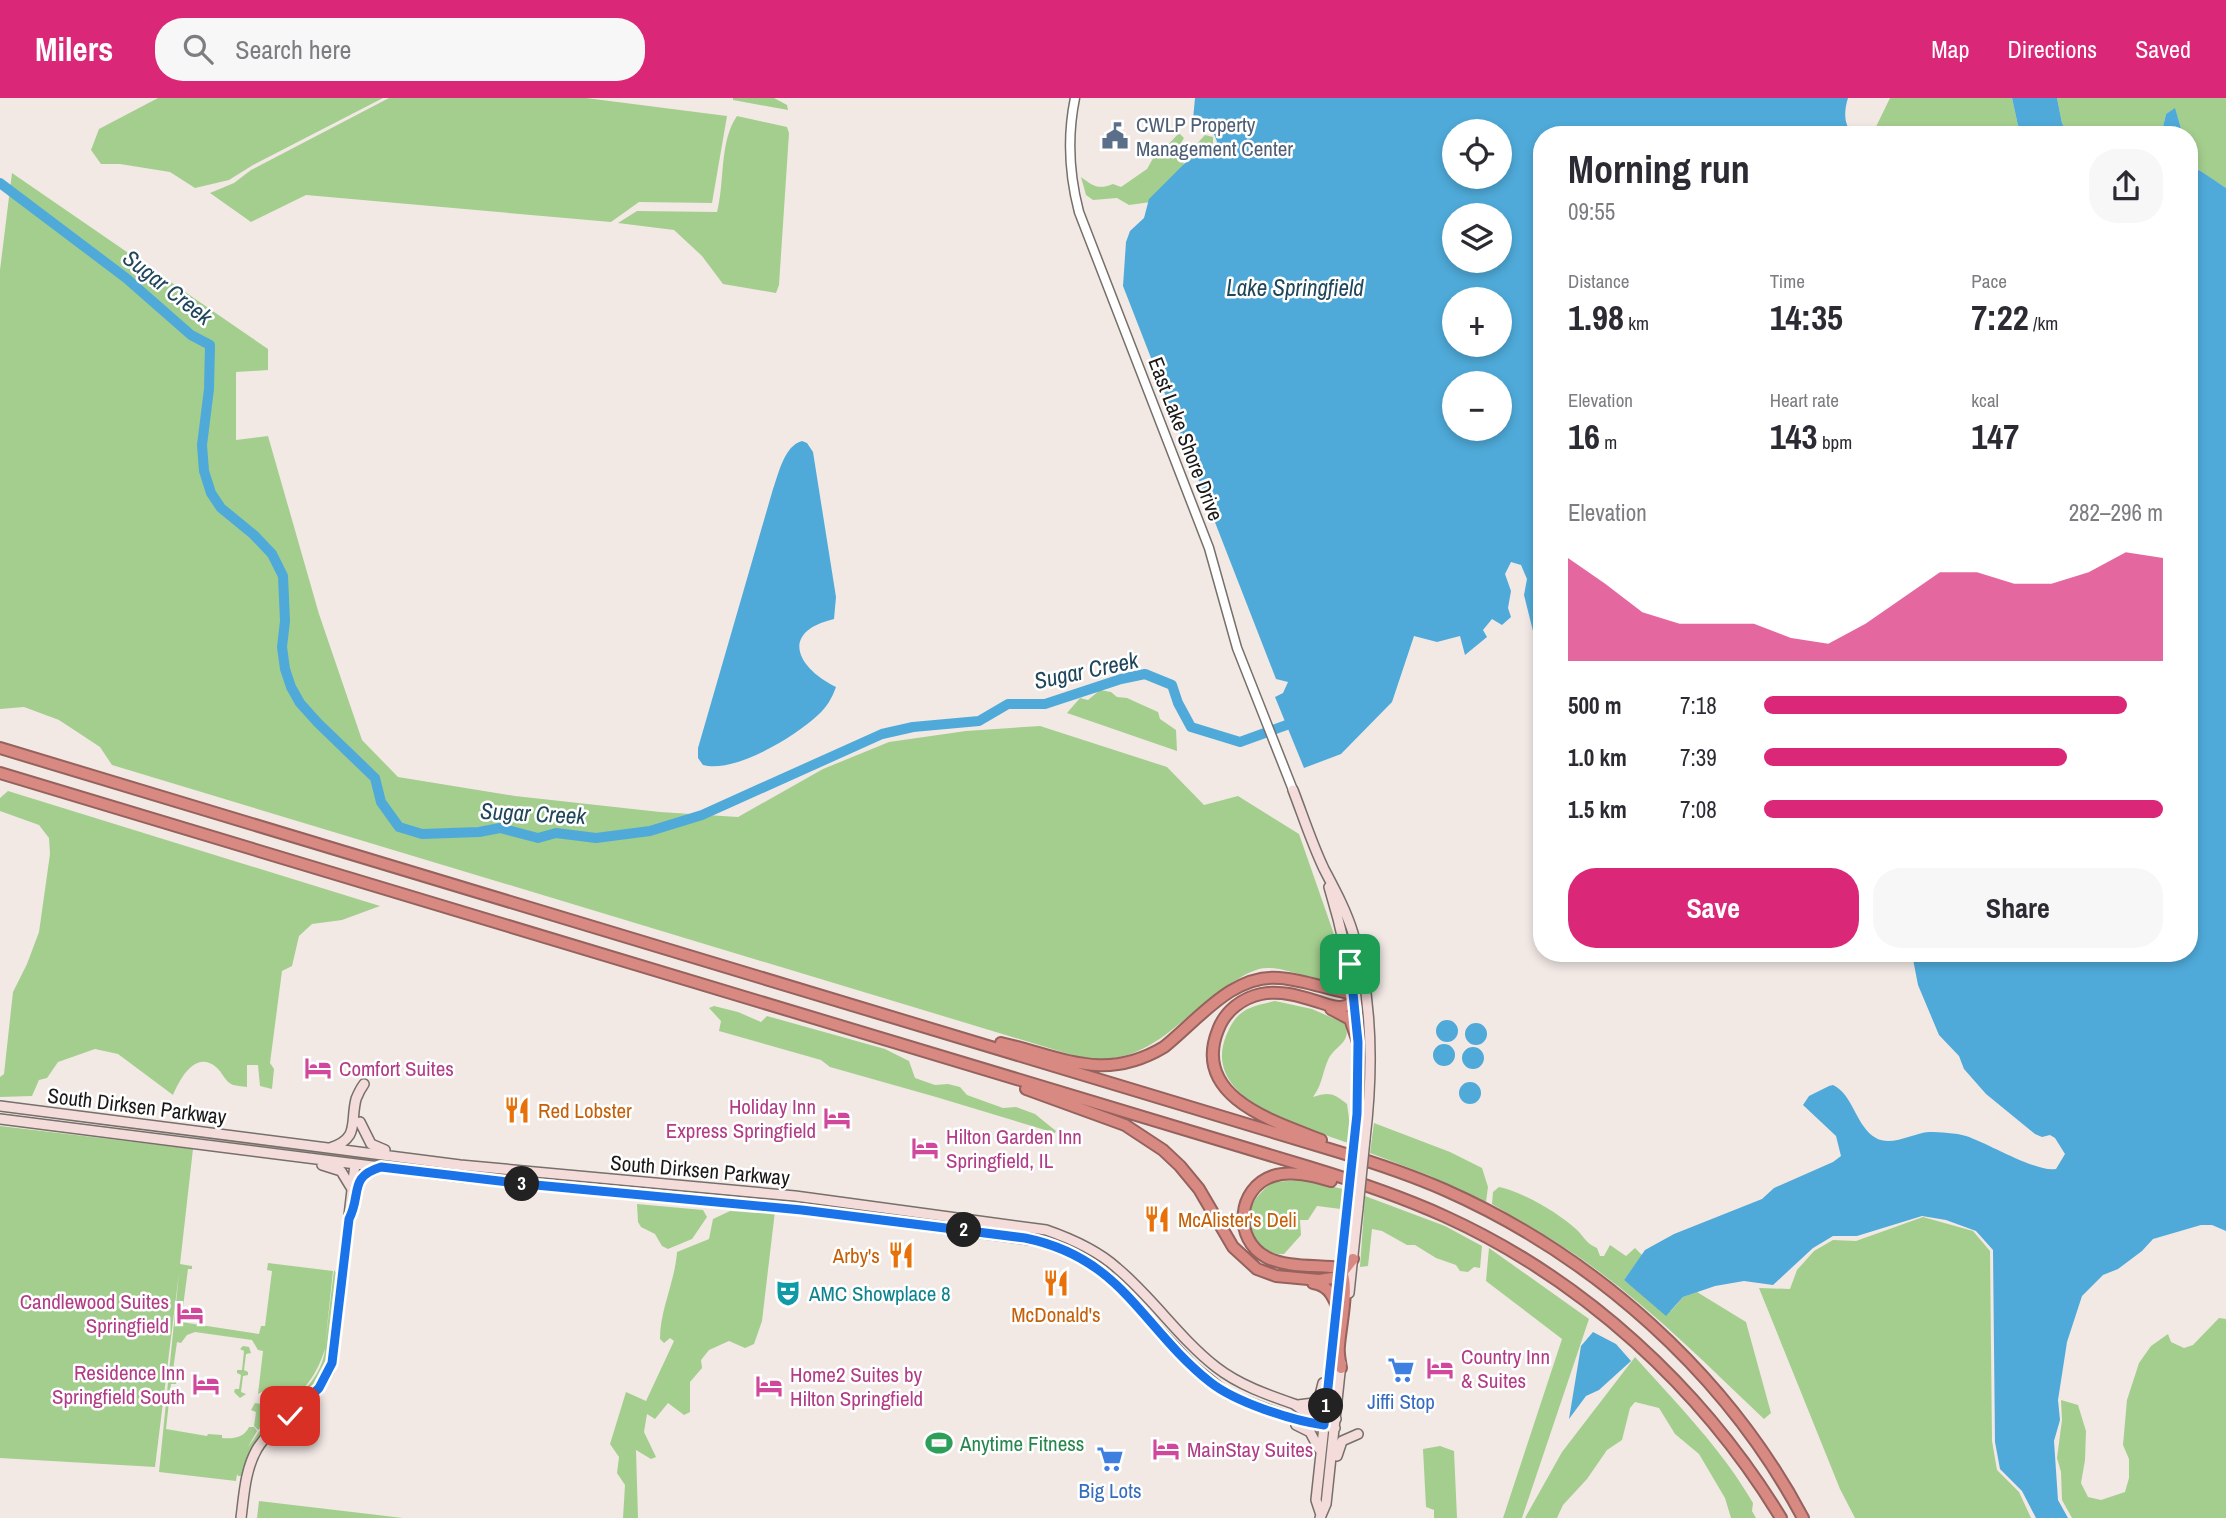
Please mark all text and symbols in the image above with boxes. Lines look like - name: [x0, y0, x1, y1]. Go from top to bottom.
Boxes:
- search box: [155, 18, 645, 81]
- text: Milers: [35, 27, 113, 71]
- icon: search: [179, 30, 217, 68]
- text: Search here: [235, 32, 351, 67]
- text: Map: [1931, 33, 1969, 65]
- text: Directions: [2007, 33, 2097, 65]
- text: Saved: [2135, 33, 2191, 65]
- place label: CWLP Property Management Center: [1136, 110, 1293, 163]
- map controls: [1442, 119, 1512, 441]
- button: locate: [1442, 119, 1512, 189]
- public building icon: CWLP Property Management Center: [1100, 121, 1130, 151]
- text: Morning run: [1568, 144, 1750, 195]
- button: share: [2089, 149, 2163, 223]
- text: 09:55: [1568, 196, 1615, 227]
- button: layers: [1442, 203, 1512, 273]
- water label: Sugar Creek: [117, 242, 220, 333]
- text: Distance: [1568, 268, 1629, 294]
- text: Time: [1770, 268, 1805, 294]
- text: Pace: [1971, 268, 2007, 294]
- water label: Lake Springfield: [1226, 272, 1364, 303]
- button: +: [1442, 287, 1512, 357]
- text: 1.98: [1568, 294, 1624, 341]
- text: 14:35: [1770, 294, 1843, 341]
- text: 7:22: [1971, 294, 2029, 341]
- text: km: [1624, 310, 1649, 336]
- text: /km: [2029, 310, 2058, 336]
- street label: East Lake Shore Drive: [1141, 353, 1231, 525]
- button: −: [1442, 371, 1512, 441]
- text: Elevation: [1568, 387, 1633, 413]
- text: Heart rate: [1770, 387, 1839, 413]
- text: kcal: [1971, 387, 1999, 413]
- text: 16: [1568, 413, 1600, 460]
- text: 143: [1770, 413, 1818, 460]
- text: 147: [1971, 413, 2019, 460]
- text: m: [1600, 429, 1617, 455]
- text: bpm: [1818, 429, 1852, 455]
- text: Elevation: [1568, 497, 1647, 528]
- text: 282–296 m: [2069, 497, 2163, 528]
- water label: Sugar Creek: [1031, 644, 1143, 696]
- text: 500 m: [1568, 690, 1621, 721]
- text: 7:18: [1680, 690, 1717, 721]
- text: 1.0 km: [1568, 742, 1627, 773]
- text: 7:39: [1680, 742, 1717, 773]
- text: 1.5 km: [1568, 794, 1627, 825]
- text: 7:08: [1680, 794, 1717, 825]
- water label: Sugar Creek: [479, 795, 588, 831]
- button: Save: [1568, 868, 1859, 948]
- button: Share: [1873, 868, 2163, 948]
- pin: [1320, 934, 1380, 994]
- icon: arrive: [1331, 945, 1369, 983]
- hotel icon: Comfort Suites: [303, 1053, 333, 1083]
- place label: Comfort Suites: [339, 1054, 454, 1083]
- street label: South Dirksen Parkway: [46, 1081, 228, 1131]
- place label: Holiday Inn Express Springfield: [666, 1092, 816, 1145]
- restaurant icon: Red Lobster: [502, 1095, 532, 1125]
- place label: Red Lobster: [538, 1096, 632, 1125]
- hotel icon: Holiday Inn Express Springfield: [822, 1103, 852, 1133]
- place label: Hilton Garden Inn Springfield, IL: [946, 1122, 1082, 1175]
- hotel icon: Hilton Garden Inn Springfield, IL: [910, 1133, 940, 1163]
- street label: South Dirksen Parkway: [609, 1148, 791, 1192]
- pin: 3: [504, 1166, 540, 1202]
- text: 3: [517, 1170, 526, 1196]
- restaurant icon: McAlister's Deli: [1142, 1204, 1172, 1234]
- place label: McAlister's Deli: [1178, 1205, 1297, 1234]
- pin: 2: [946, 1212, 982, 1248]
- text: 2: [959, 1216, 968, 1242]
- restaurant icon: Arby's: [886, 1240, 916, 1270]
- place label: Arby's: [832, 1241, 880, 1270]
- restaurant icon: McDonald's: [1041, 1268, 1071, 1298]
- theatre icon: AMC Showplace 8: [773, 1278, 803, 1308]
- place label: AMC Showplace 8: [808, 1279, 951, 1308]
- place label: Candlewood Suites Springfield: [20, 1287, 169, 1340]
- hotel icon: Candlewood Suites Springfield: [175, 1298, 205, 1328]
- place label: McDonald's: [1011, 1300, 1101, 1329]
- place label: Country Inn & Suites: [1461, 1342, 1550, 1395]
- hotel icon: Country Inn & Suites: [1425, 1353, 1455, 1383]
- supermarket icon: Jiffi Stop: [1386, 1355, 1416, 1385]
- place label: Residence Inn Springfield South: [52, 1358, 185, 1411]
- place label: Home2 Suites by Hilton Springfield: [790, 1360, 923, 1413]
- hotel icon: Residence Inn Springfield South: [191, 1369, 221, 1399]
- hotel icon: Home2 Suites by Hilton Springfield: [754, 1371, 784, 1401]
- pin: [260, 1386, 320, 1446]
- place label: Jiffi Stop: [1367, 1387, 1435, 1416]
- pin: 1: [1308, 1388, 1344, 1424]
- text: 1: [1321, 1392, 1330, 1418]
- icon: check: [271, 1397, 309, 1435]
- sports icon: Anytime Fitness: [924, 1428, 954, 1458]
- place label: Anytime Fitness: [959, 1429, 1084, 1458]
- hotel icon: MainStay Suites: [1151, 1434, 1181, 1464]
- place label: MainStay Suites: [1187, 1435, 1313, 1464]
- supermarket icon: Big Lots: [1095, 1444, 1125, 1474]
- place label: Big Lots: [1078, 1476, 1142, 1505]

